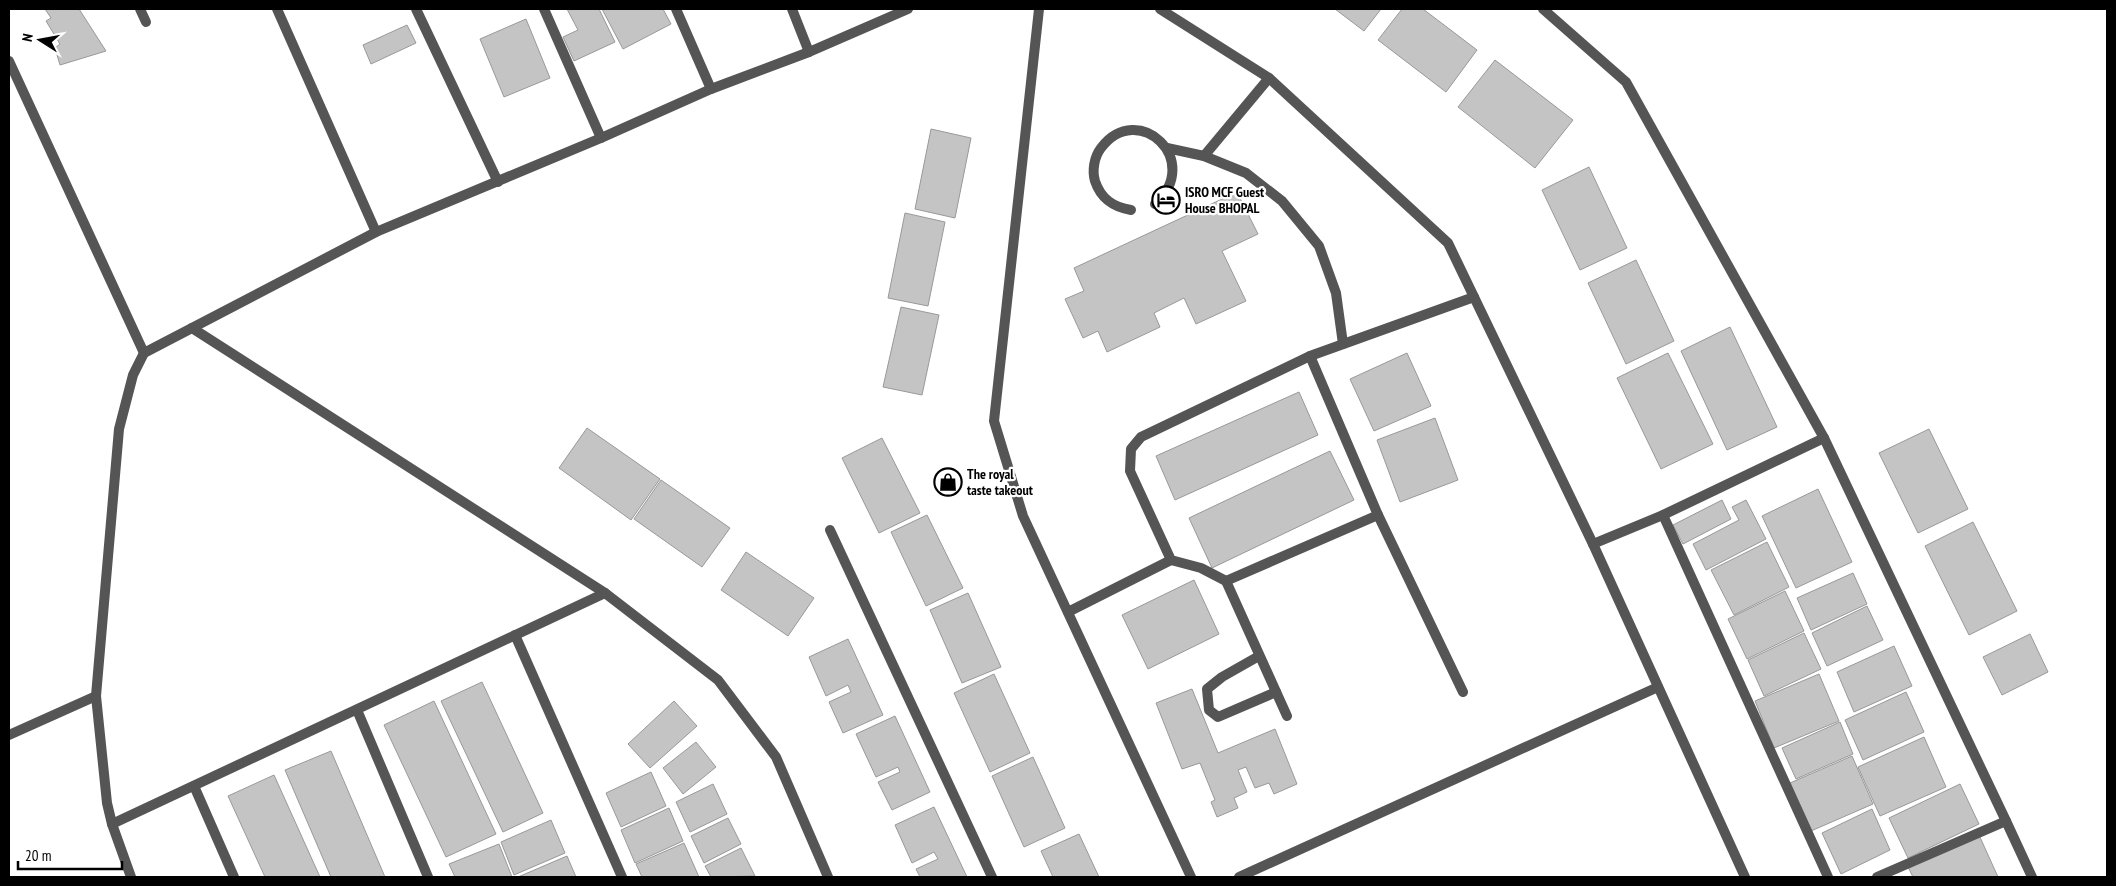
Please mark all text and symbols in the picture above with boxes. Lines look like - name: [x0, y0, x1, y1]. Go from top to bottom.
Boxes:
- north arrow: [15, 15, 65, 65]
- text: N: [18, 32, 37, 43]
- place label: ISRO MCF Guest House BHOPAL: [1185, 183, 1264, 217]
- hotel icon: ISRO MCF Guest House BHOPAL: [1151, 185, 1181, 215]
- place label: The royal taste takeout: [967, 465, 1033, 499]
- shop icon: The royal taste takeout: [933, 467, 963, 497]
- scale bar: [18, 838, 121, 870]
- text: 20 m: [25, 846, 51, 865]

